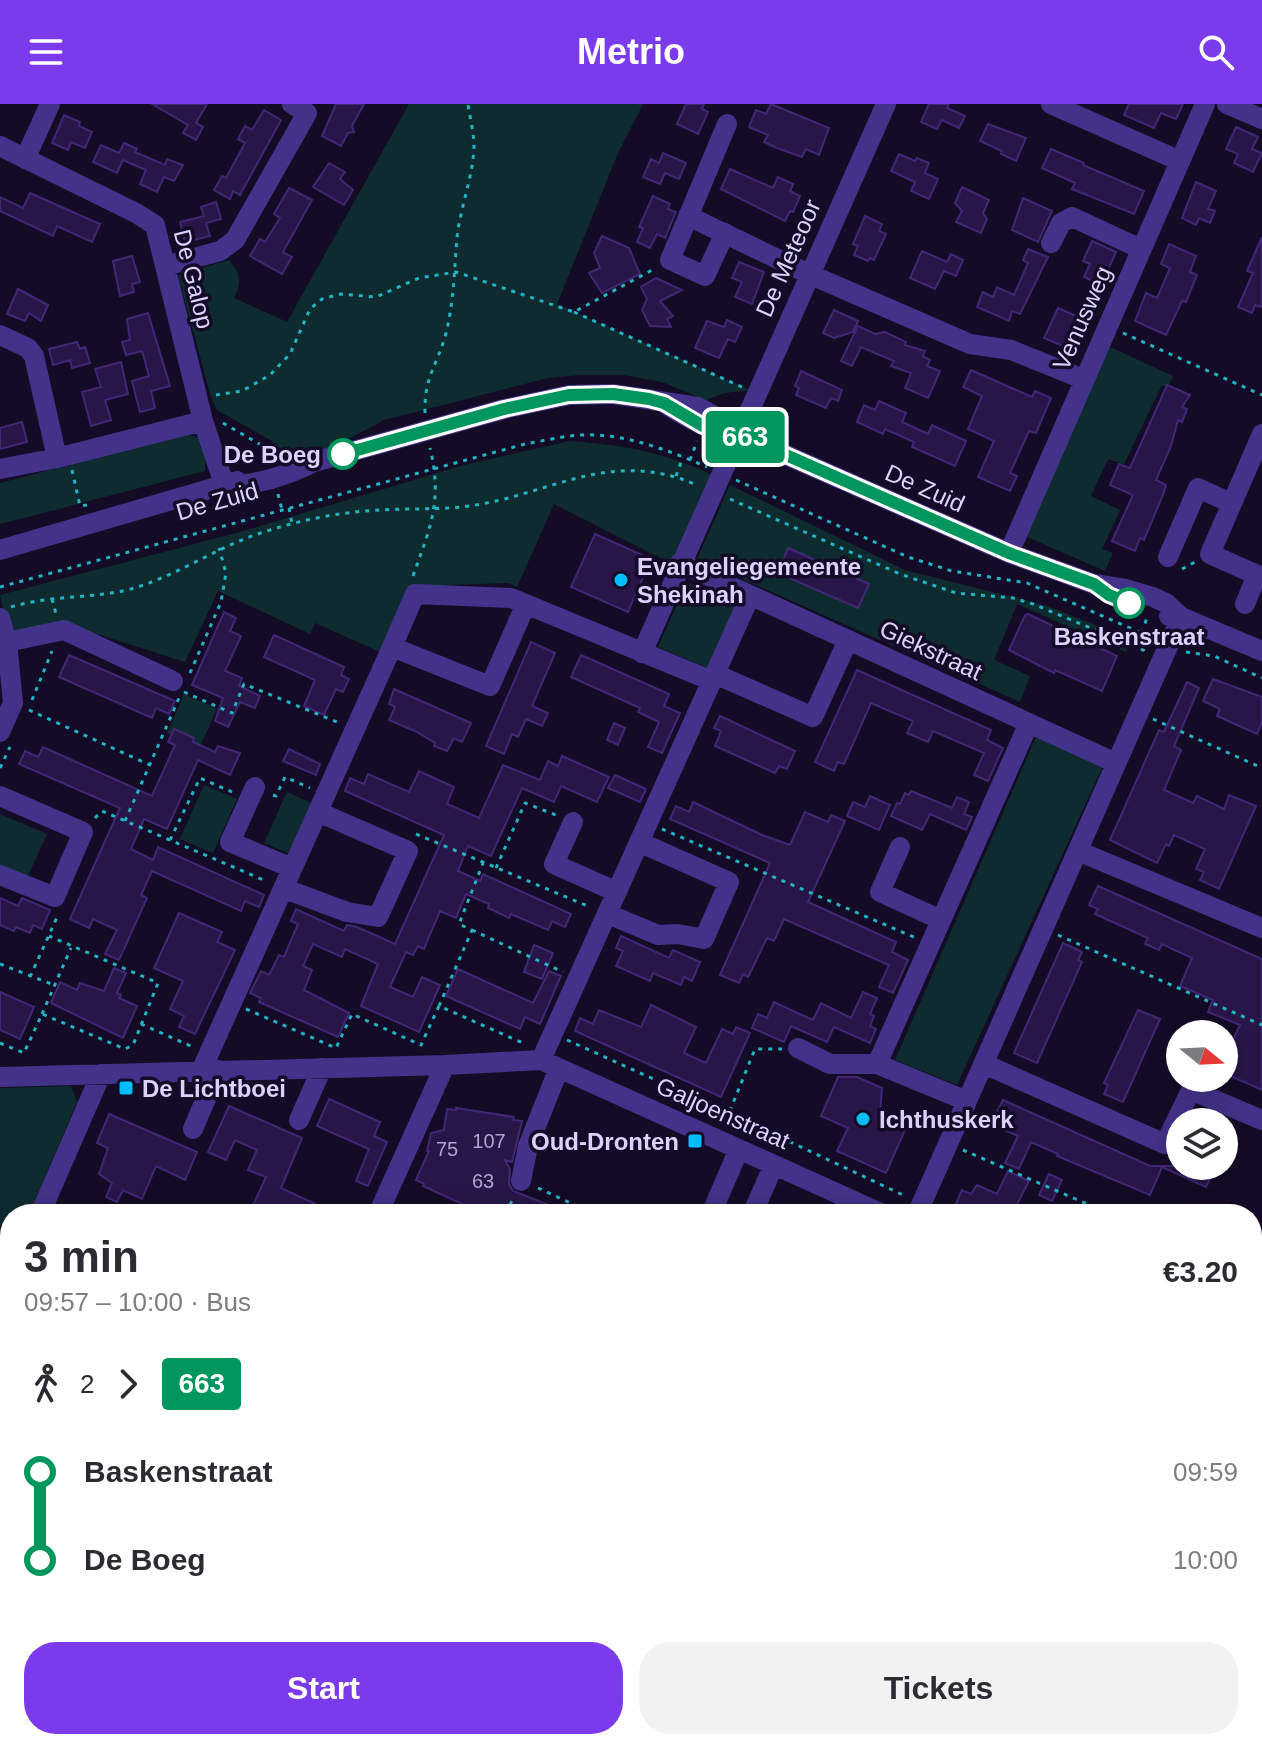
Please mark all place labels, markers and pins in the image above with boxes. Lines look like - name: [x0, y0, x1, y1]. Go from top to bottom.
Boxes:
- marker: De Boeg: [328, 439, 358, 469]
- place label: De Boeg: [224, 441, 321, 468]
- place label: Evangeliegemeente Shekinah: [637, 553, 861, 608]
- marker: Evangeliegemeente Shekinah: [612, 571, 630, 589]
- marker: Baskenstraat: [1114, 588, 1144, 618]
- place label: Baskenstraat: [1054, 623, 1204, 650]
- place label: De Lichtboei: [142, 1075, 286, 1102]
- marker: De Lichtboei: [117, 1079, 135, 1097]
- place label: Ichthuskerk: [879, 1106, 1014, 1133]
- marker: Ichthuskerk: [854, 1110, 872, 1128]
- place label: Oud-Dronten: [531, 1128, 679, 1155]
- marker: Oud-Dronten: [686, 1132, 704, 1150]

